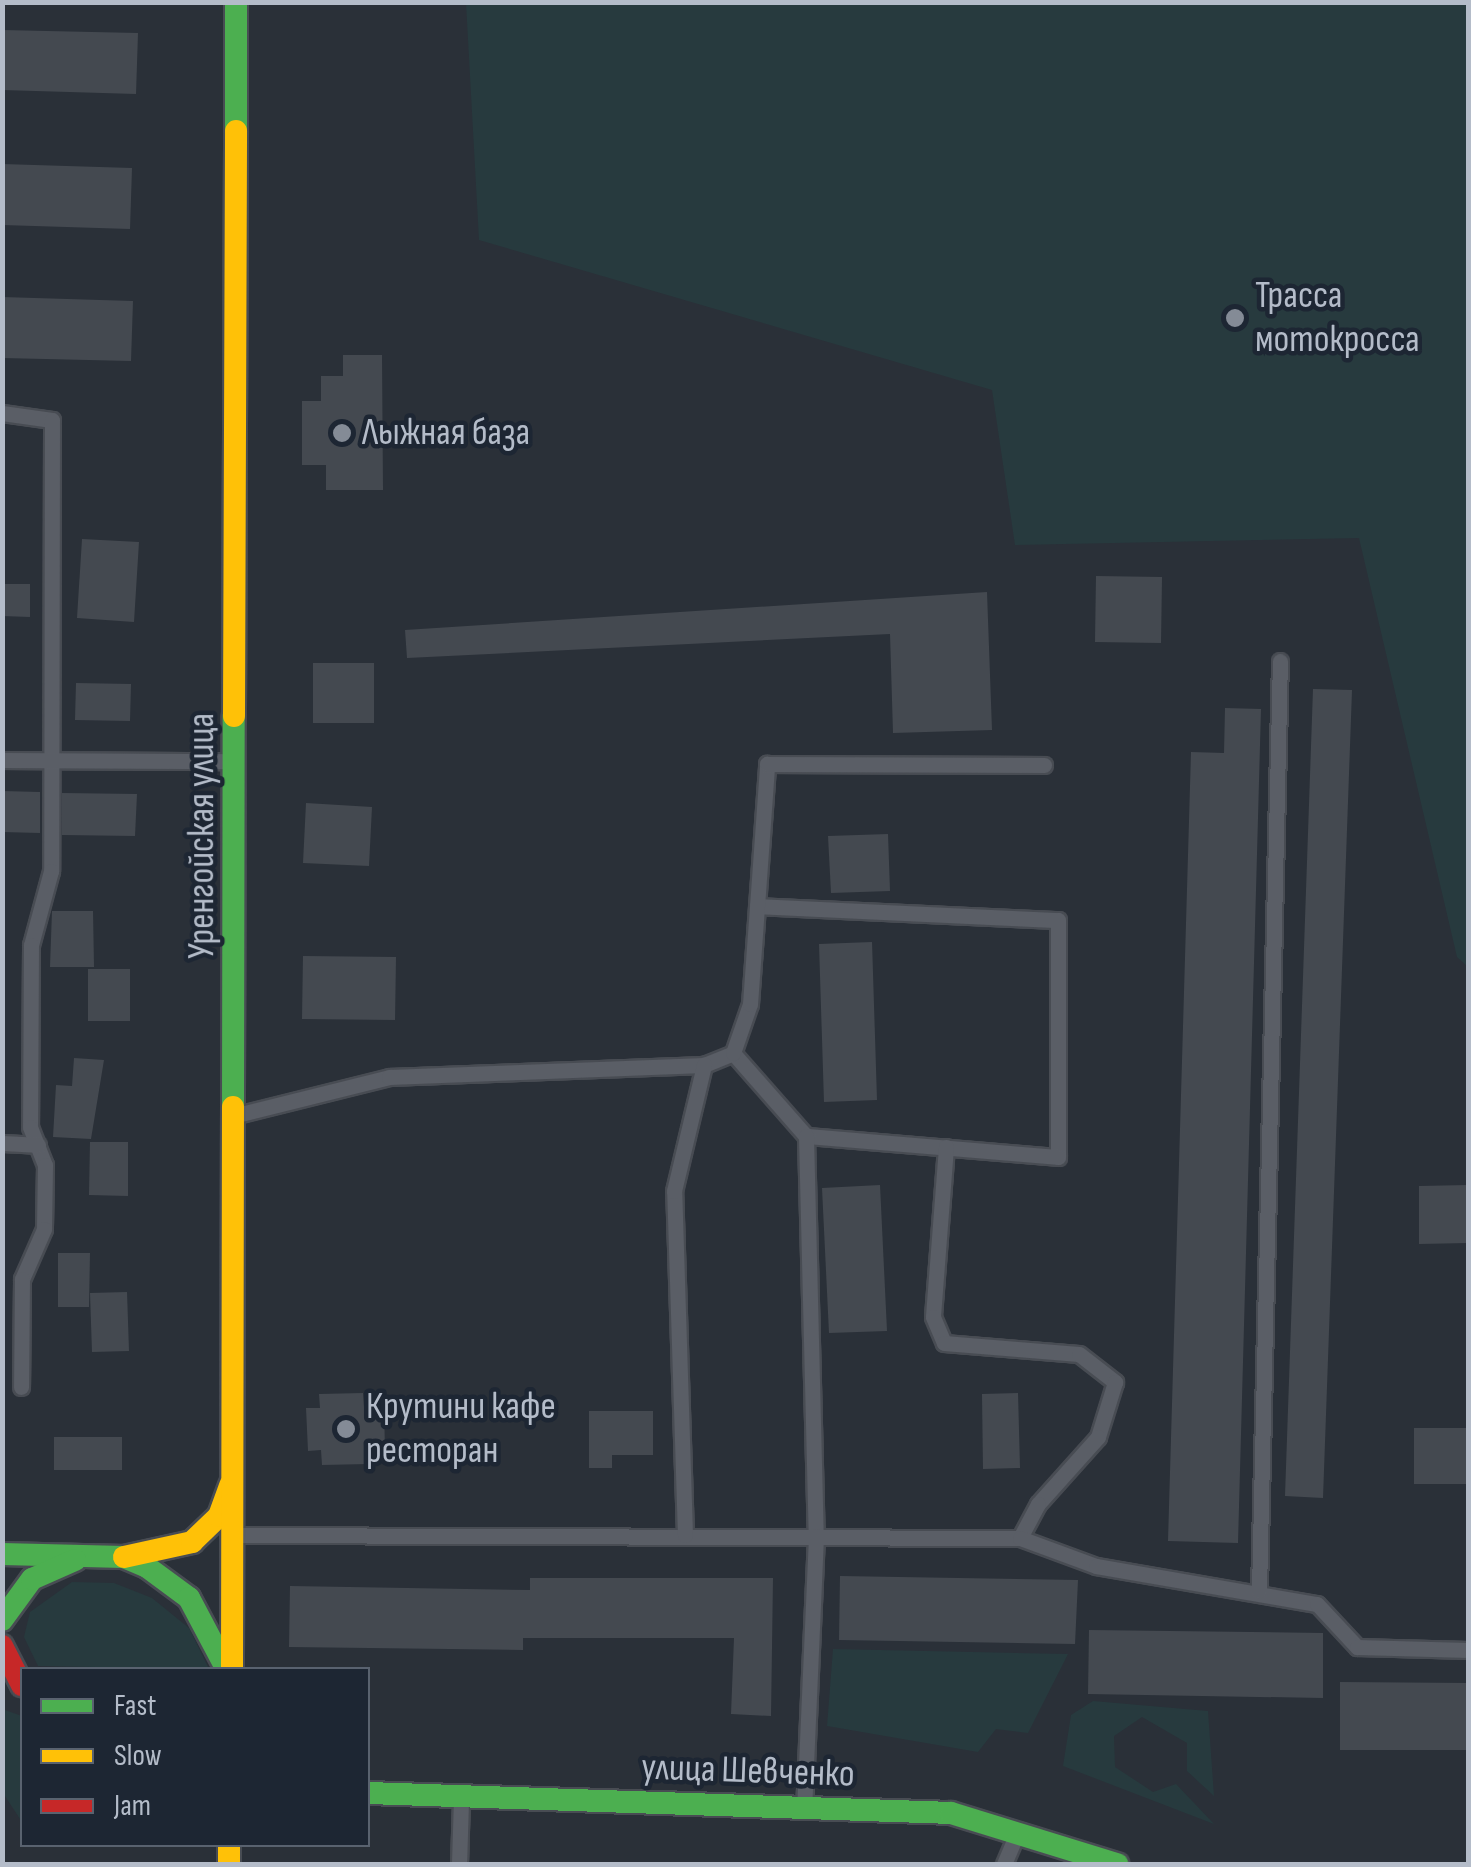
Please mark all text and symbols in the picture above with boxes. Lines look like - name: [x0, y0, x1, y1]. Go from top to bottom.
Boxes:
- place label: Трасса мотокросса: [1255, 273, 1420, 362]
- marker: Трасса мотокросса: [1224, 307, 1246, 329]
- place label: Лыжная база: [362, 410, 530, 456]
- marker: Лыжная база: [331, 422, 353, 444]
- street label: Уренгойская улица: [179, 713, 225, 959]
- place label: Крутини кафе ресторан: [366, 1384, 556, 1474]
- marker: Крутини кафе ресторан: [335, 1418, 357, 1440]
- legend: [20, 1667, 370, 1847]
- text: Fast: [114, 1688, 156, 1724]
- text: Slow: [114, 1738, 162, 1774]
- street label: улица Шевченко: [641, 1744, 855, 1798]
- text: Jam: [114, 1788, 151, 1824]

